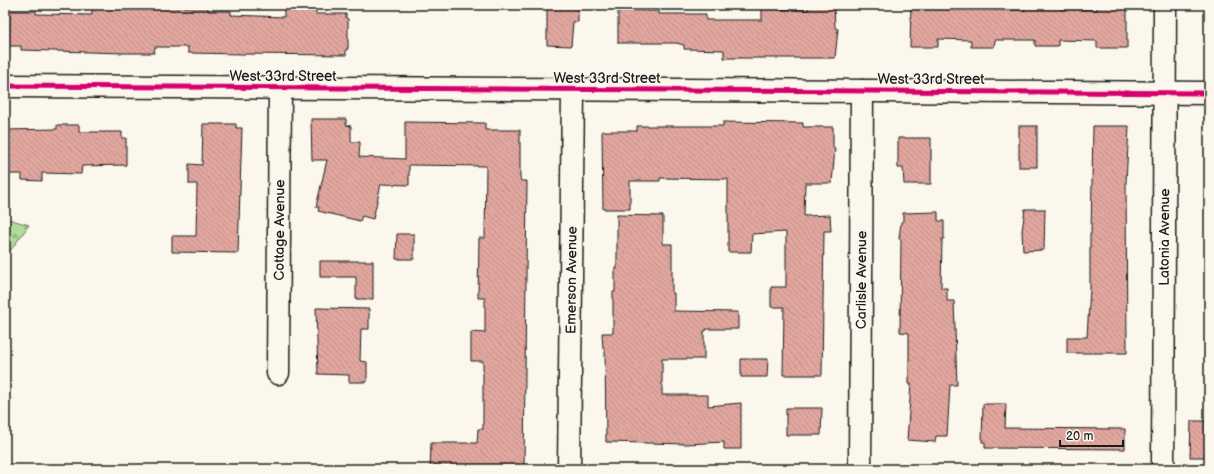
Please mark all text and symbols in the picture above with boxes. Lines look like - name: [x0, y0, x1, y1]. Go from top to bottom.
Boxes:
- street label: West 33rd Street: [229, 68, 337, 85]
- street label: West 33rd Street: [553, 70, 661, 87]
- street label: West 33rd Street: [877, 71, 985, 88]
- street label: Cottage Avenue: [270, 179, 288, 281]
- street label: Latonia Avenue: [1155, 188, 1173, 286]
- street label: Emerson Avenue: [562, 226, 580, 334]
- street label: Carlisle Avenue: [852, 231, 870, 329]
- scale bar: [1060, 422, 1123, 448]
- text: 20 m: [1066, 429, 1093, 444]

